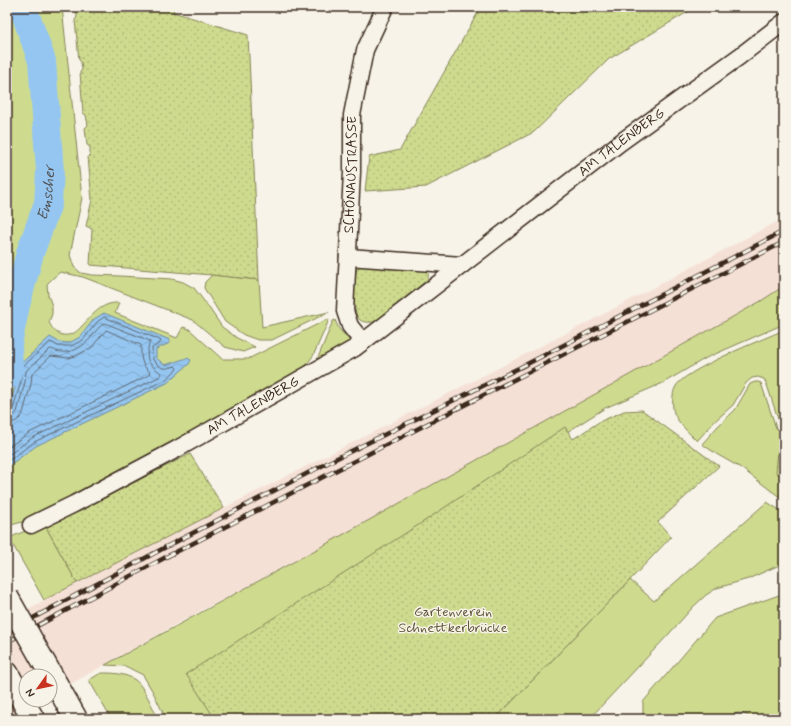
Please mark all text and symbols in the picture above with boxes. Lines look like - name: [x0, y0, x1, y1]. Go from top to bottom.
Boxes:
- street label: AM TALENBERG: [575, 104, 669, 181]
- street label: SCHÖNAUSTRASSE: [340, 116, 361, 234]
- water label: Emscher: [33, 163, 60, 223]
- street label: AM TALENBERG: [203, 372, 303, 439]
- park label: Gartenverein Schnettkerbrücke: [399, 603, 508, 637]
- north arrow: [18, 668, 58, 708]
- text: N: [23, 686, 38, 700]

